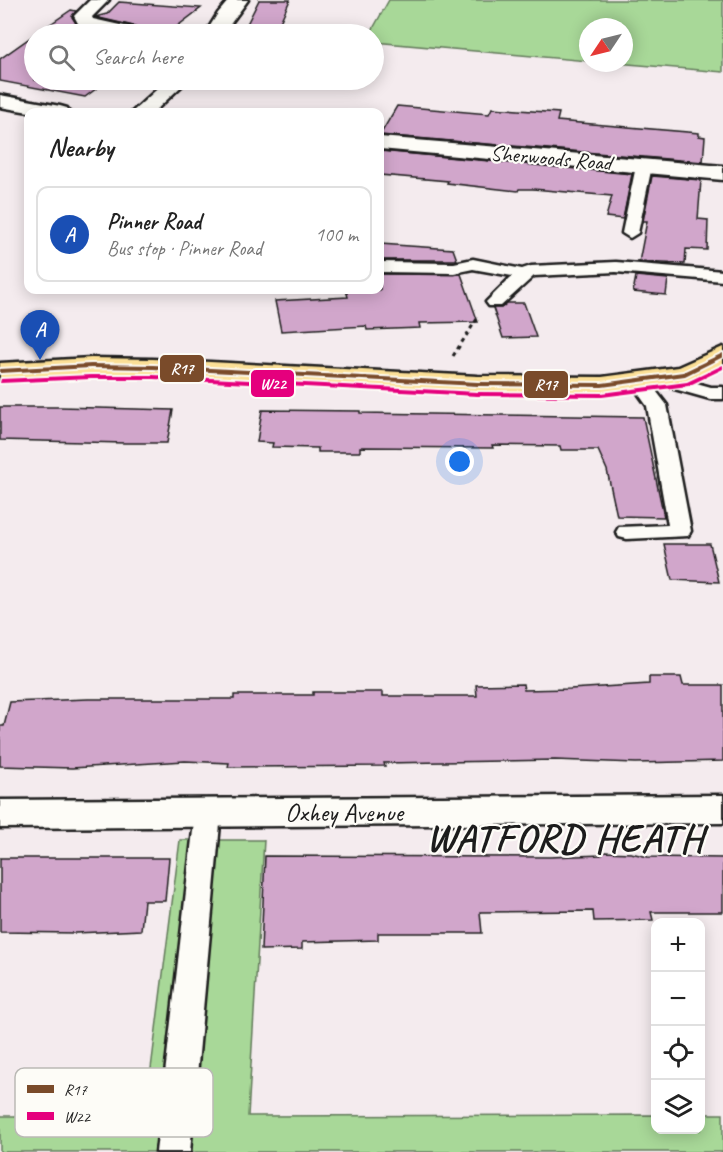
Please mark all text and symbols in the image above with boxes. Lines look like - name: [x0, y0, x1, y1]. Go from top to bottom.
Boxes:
- north arrow: [579, 18, 633, 72]
- search box: [24, 24, 384, 90]
- icon: search: [45, 41, 78, 74]
- text: Search here: [93, 43, 183, 71]
- text: Nearby: [48, 131, 113, 164]
- street label: Sherwoods Road: [489, 139, 616, 178]
- text: Pinner Road: [107, 208, 201, 236]
- text: A: [64, 222, 75, 247]
- text: 100 m: [315, 222, 358, 247]
- text: Bus stop · Pinner Road: [107, 236, 262, 261]
- pin: A: [20, 310, 60, 360]
- line badge: R17: [159, 354, 205, 383]
- text: R17: [170, 359, 195, 379]
- line badge: W22: [250, 369, 295, 398]
- line badge: R17: [523, 370, 569, 399]
- text: W22: [260, 374, 288, 394]
- text: R17: [534, 375, 559, 395]
- your location: [445, 447, 474, 476]
- street label: Oxhey Avenue: [285, 796, 405, 829]
- district label: WATFORD HEATH: [426, 814, 710, 863]
- map controls: [651, 918, 705, 1134]
- button: +: [651, 918, 705, 972]
- button: −: [651, 972, 705, 1026]
- button: locate: [651, 1026, 705, 1080]
- legend: [15, 1068, 213, 1137]
- text: R17: [64, 1080, 88, 1100]
- button: layers: [651, 1080, 705, 1134]
- text: W22: [64, 1107, 92, 1127]

